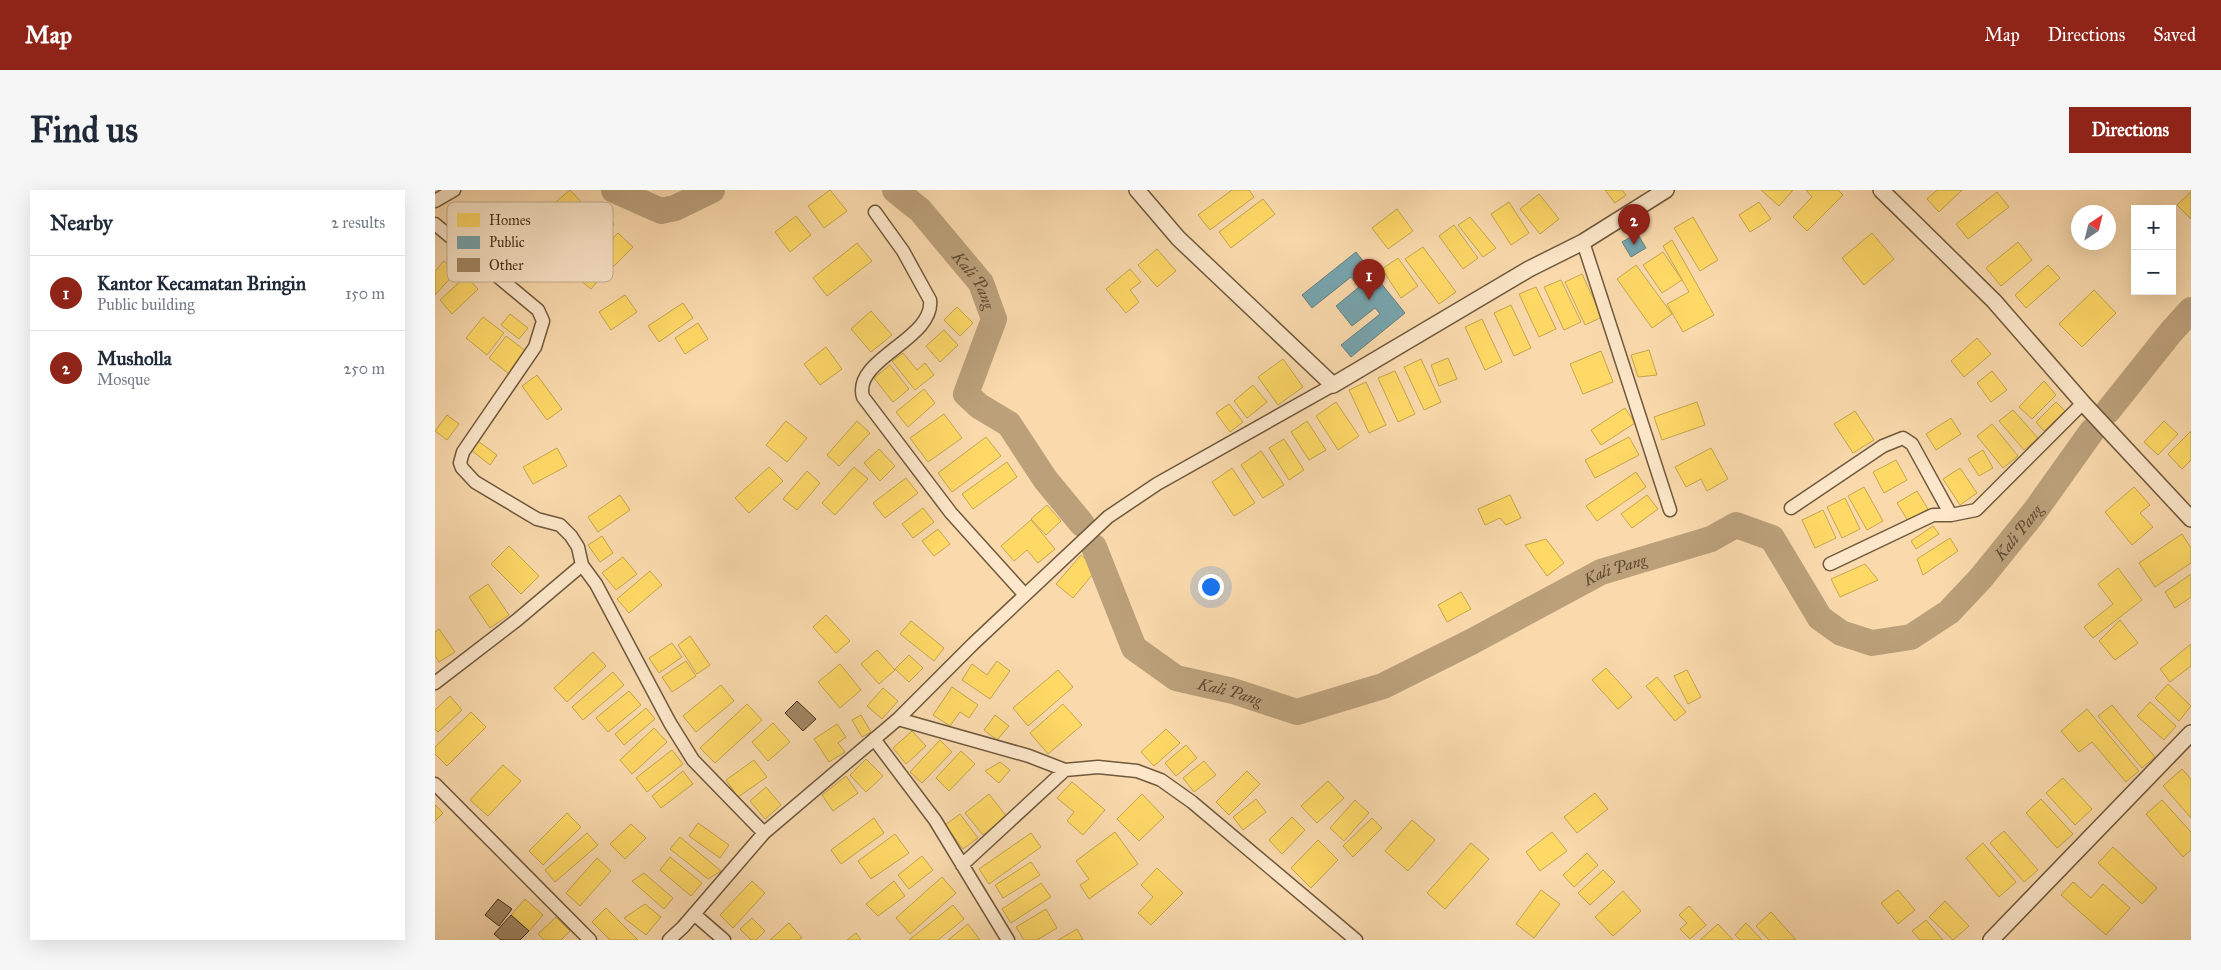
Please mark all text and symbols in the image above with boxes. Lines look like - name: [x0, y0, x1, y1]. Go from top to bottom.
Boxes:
- text: Map: [25, 20, 72, 50]
- text: Map: [1984, 24, 2020, 46]
- text: Directions: [2048, 24, 2125, 46]
- text: Saved: [2153, 24, 2196, 46]
- button: Directions: [2069, 107, 2191, 153]
- text: Find us: [30, 109, 138, 152]
- legend: [447, 202, 613, 282]
- pin: 2: [1618, 204, 1650, 245]
- north arrow: [2071, 205, 2116, 250]
- map controls: [2131, 205, 2176, 295]
- button: +: [2131, 205, 2176, 250]
- text: Nearby: [50, 210, 113, 236]
- text: Homes: [489, 212, 531, 229]
- text: 2 results: [331, 213, 385, 232]
- text: Public: [489, 234, 525, 251]
- water label: Kali Pang: [948, 247, 999, 312]
- button: −: [2131, 250, 2176, 295]
- text: Other: [489, 257, 524, 274]
- pin: 1: [1353, 259, 1385, 300]
- text: Kantor Kecamatan Bringin: [97, 272, 306, 295]
- text: 1: [63, 284, 69, 303]
- text: 150 m: [345, 284, 385, 303]
- text: Public building: [97, 295, 195, 314]
- text: Musholla: [97, 347, 172, 370]
- text: 2: [62, 359, 70, 378]
- text: 250 m: [344, 359, 385, 378]
- text: Mosque: [97, 370, 150, 389]
- water label: Kali Pang: [1990, 500, 2047, 565]
- water label: Kali Pang: [1579, 550, 1650, 590]
- your location: [1198, 574, 1224, 600]
- water label: Kali Pang: [1195, 674, 1265, 710]

